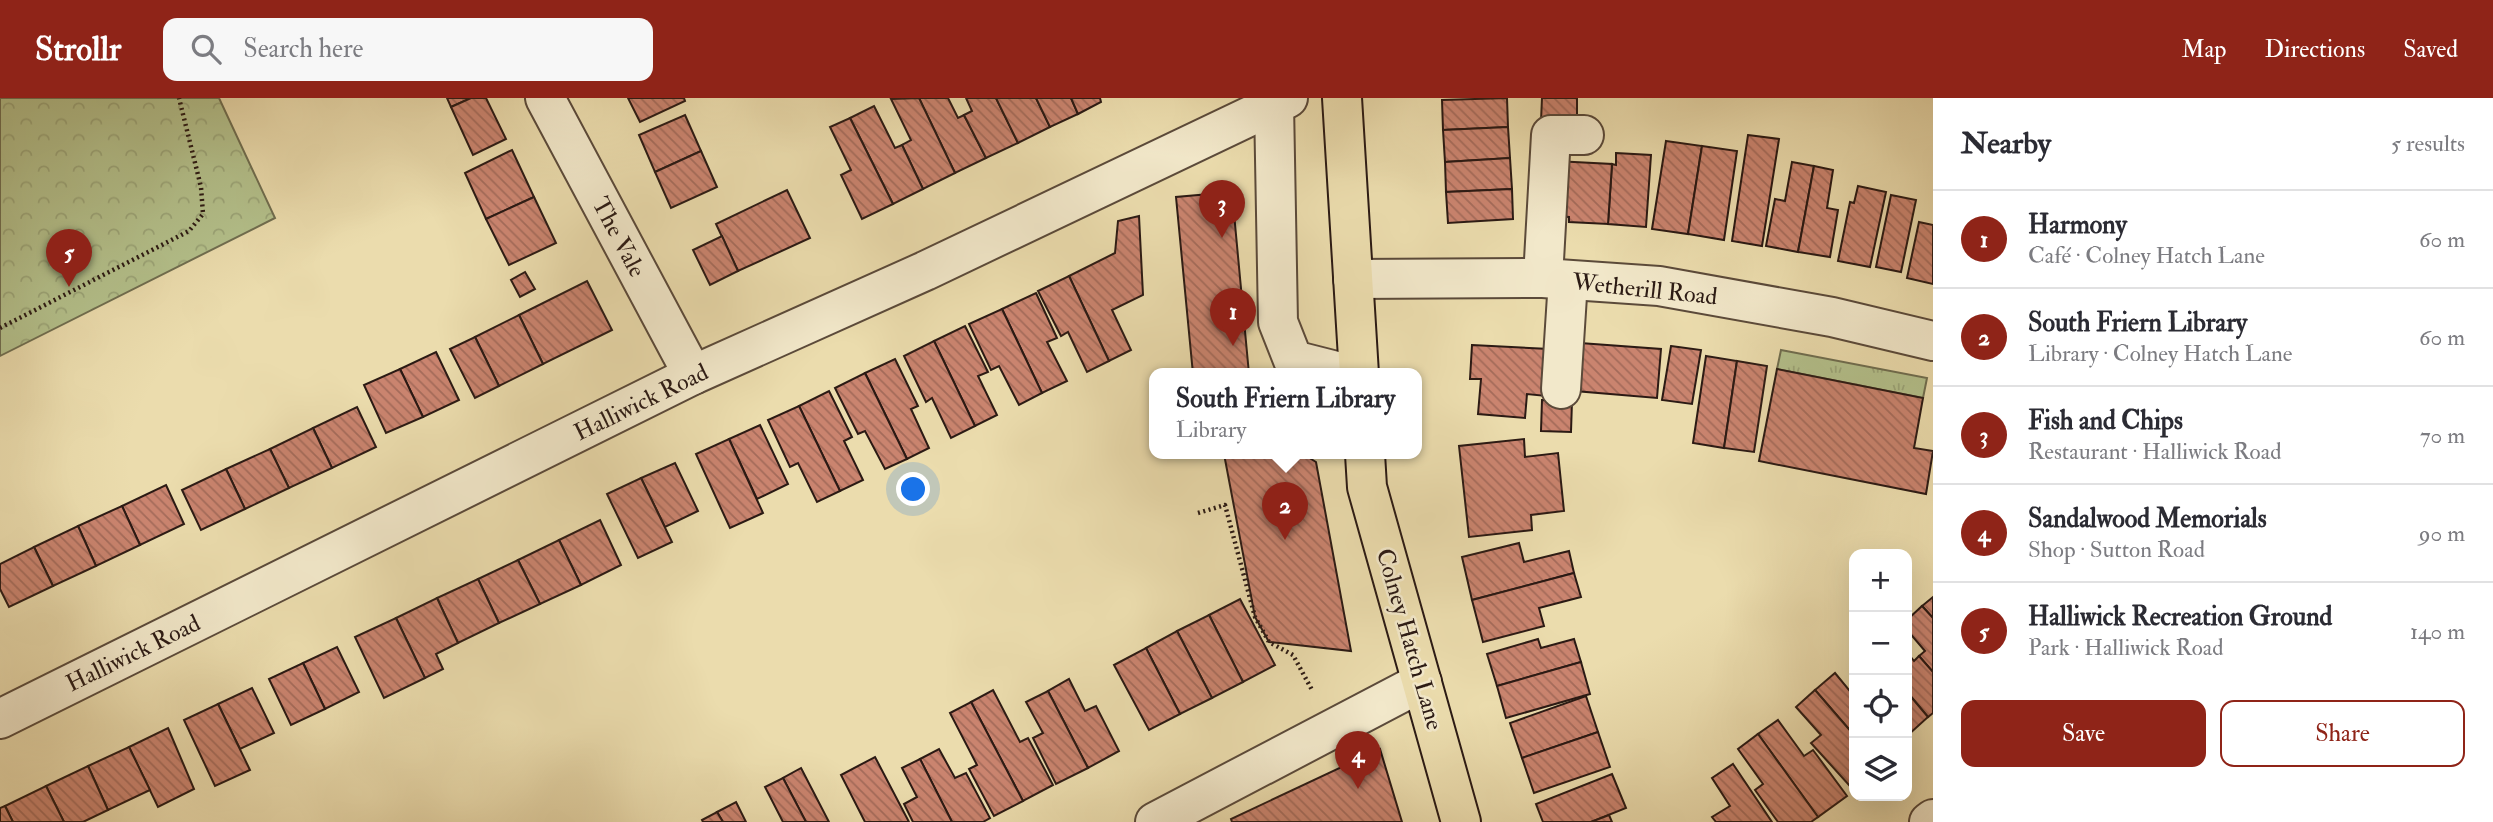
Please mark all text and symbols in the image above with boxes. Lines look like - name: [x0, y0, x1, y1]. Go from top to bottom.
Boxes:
- search box: [163, 18, 653, 81]
- text: Strollr: [35, 29, 121, 70]
- icon: search: [187, 30, 225, 68]
- text: Search here: [243, 33, 363, 65]
- text: Map: [2181, 34, 2226, 65]
- text: Directions: [2264, 34, 2365, 65]
- text: Saved: [2403, 34, 2458, 65]
- text: Nearby: [1961, 125, 2051, 162]
- text: 5 results: [2391, 129, 2465, 158]
- pin: 3: [1199, 180, 1245, 238]
- street label: The Vale: [585, 192, 653, 283]
- text: Harmony: [2028, 209, 2127, 241]
- text: 1: [1980, 225, 1988, 254]
- text: 60 m: [2419, 225, 2465, 254]
- pin: 5: [46, 229, 92, 287]
- text: Café · Colney Hatch Lane: [2028, 241, 2265, 270]
- street label: Wetherill Road: [1570, 266, 1719, 313]
- pin: 1: [1210, 288, 1256, 346]
- text: South Friern Library: [2028, 307, 2247, 339]
- text: 2: [1978, 323, 1990, 352]
- text: 60 m: [2419, 323, 2465, 352]
- text: Library · Colney Hatch Lane: [2028, 339, 2292, 368]
- street label: Halliwick Road: [569, 357, 714, 448]
- popup: [1149, 368, 1422, 459]
- text: South Friern Library: [1176, 383, 1395, 415]
- text: Fish and Chips: [2028, 405, 2183, 437]
- text: Library: [1176, 415, 1246, 444]
- text: 3: [1980, 421, 1988, 450]
- text: 70 m: [2420, 421, 2465, 450]
- text: Restaurant · Halliwick Road: [2028, 437, 2281, 466]
- your location: [896, 472, 930, 506]
- pin: 2: [1262, 482, 1308, 540]
- text: Sandalwood Memorials: [2028, 503, 2267, 535]
- text: 4: [1978, 519, 1990, 548]
- text: 90 m: [2419, 519, 2465, 548]
- text: Shop · Sutton Road: [2028, 535, 2205, 564]
- street label: Colney Hatch Lane: [1369, 545, 1450, 733]
- map controls: [1849, 549, 1912, 801]
- button: +: [1849, 549, 1912, 612]
- text: Halliwick Recreation Ground: [2028, 601, 2332, 633]
- street label: Halliwick Road: [61, 608, 206, 699]
- button: −: [1849, 612, 1912, 675]
- text: 5: [1979, 617, 1989, 646]
- text: 140 m: [2410, 617, 2465, 646]
- text: Park · Halliwick Road: [2028, 633, 2224, 662]
- button: locate: [1849, 675, 1912, 738]
- button: Save: [1961, 700, 2206, 767]
- button: Share: [2220, 700, 2465, 767]
- pin: 4: [1335, 731, 1381, 789]
- button: layers: [1849, 738, 1912, 801]

